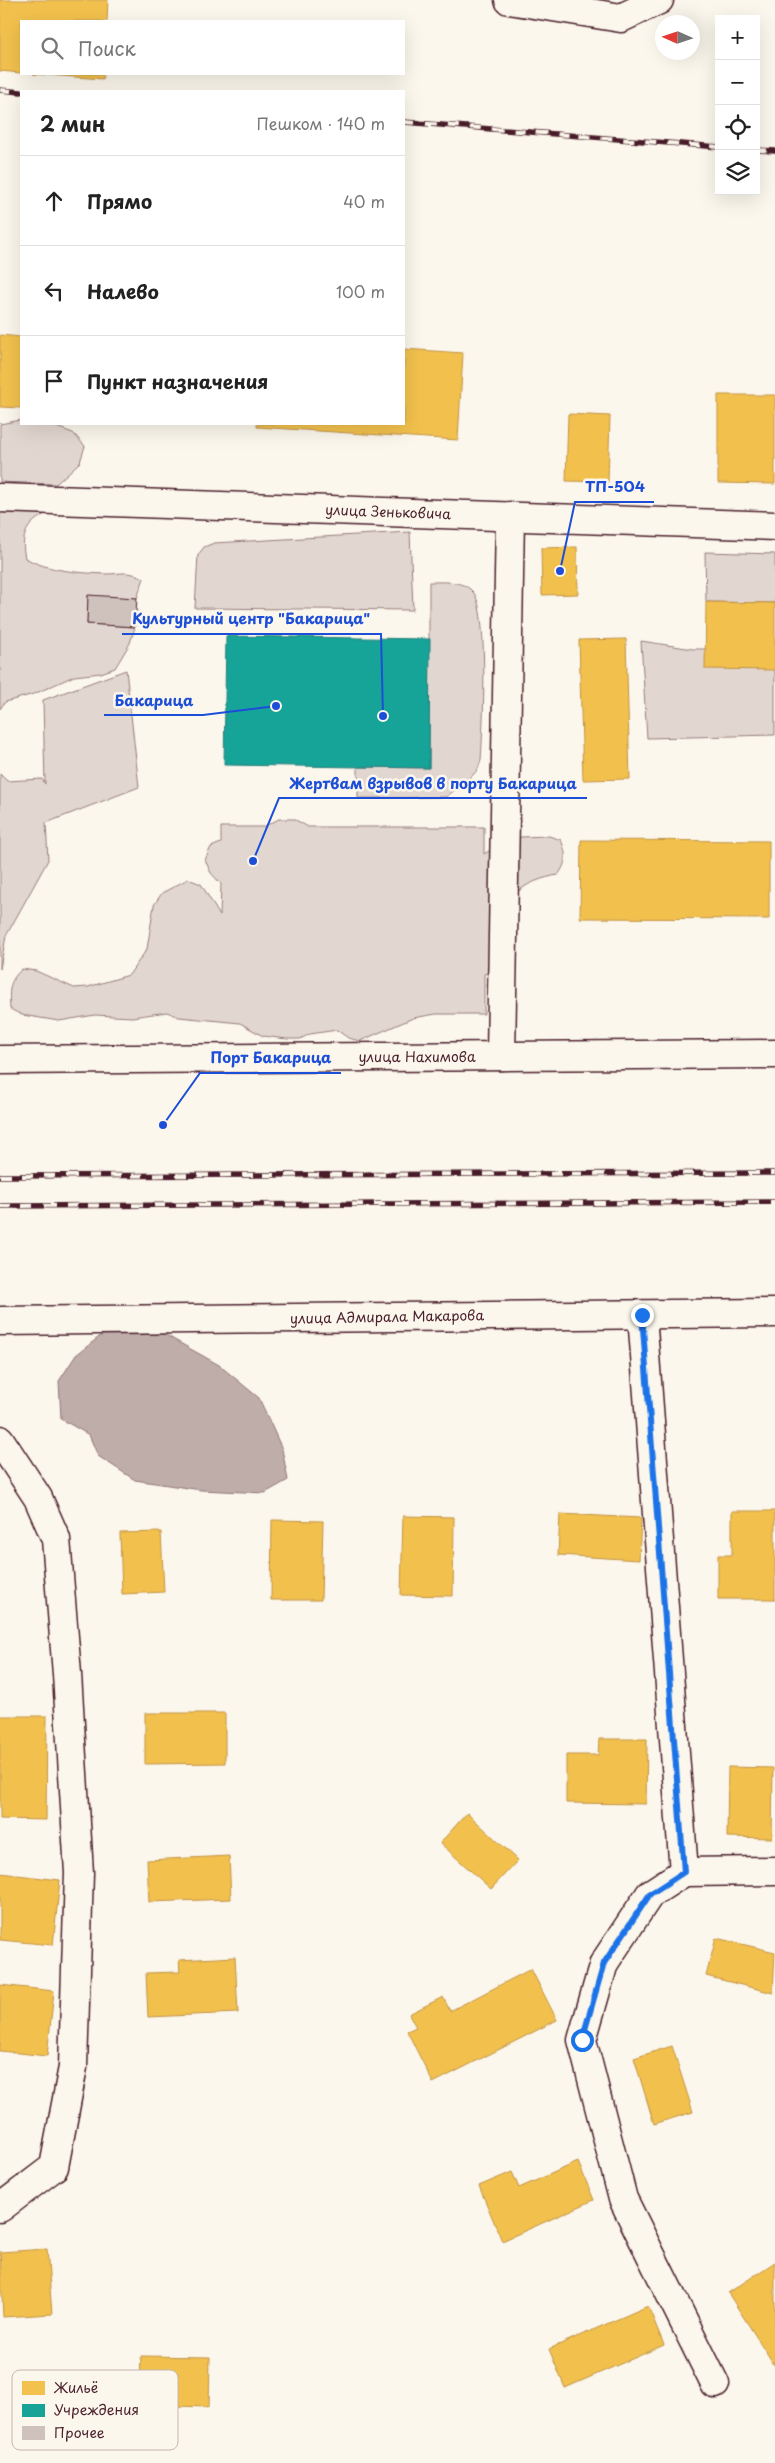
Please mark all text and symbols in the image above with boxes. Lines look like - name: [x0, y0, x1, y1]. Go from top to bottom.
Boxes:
- north arrow: [655, 15, 700, 60]
- map controls: [715, 15, 760, 195]
- button: +: [715, 15, 760, 60]
- search box: [20, 20, 405, 75]
- icon: search: [38, 34, 66, 62]
- text: Поиск: [78, 34, 136, 62]
- button: −: [715, 60, 760, 105]
- button: locate: [715, 105, 760, 150]
- text: 2 мин: [40, 107, 105, 139]
- text: Пешком · 140 m: [257, 111, 385, 135]
- button: layers: [715, 150, 760, 195]
- icon: ahead: [40, 187, 68, 215]
- text: Прямо: [87, 187, 152, 215]
- text: 40 m: [343, 189, 385, 213]
- icon: left: [40, 277, 68, 305]
- text: Налево: [87, 277, 159, 305]
- text: 100 m: [336, 279, 385, 303]
- icon: arrive: [40, 367, 68, 395]
- text: Пункт назначения: [87, 367, 268, 395]
- callout: ТП-504: [575, 472, 654, 502]
- text: ТП-504: [585, 474, 645, 497]
- street label: улица Зеньковича: [325, 499, 451, 524]
- callout: Культурный центр "Бакарица": [122, 604, 381, 634]
- text: Культурный центр "Бакарица": [132, 606, 370, 629]
- callout: Бакарица: [104, 685, 203, 715]
- text: Бакарица: [115, 688, 194, 711]
- callout: Жертвам взрывов в порту Бакарица: [279, 768, 587, 798]
- text: Жертвам взрывов в порту Бакарица: [289, 771, 577, 794]
- callout: Порт Бакарица: [200, 1043, 341, 1073]
- text: Порт Бакарица: [210, 1045, 332, 1068]
- street label: улица Нахимова: [358, 1046, 476, 1067]
- street label: улица Адмирала Макарова: [290, 1304, 484, 1329]
- route end: [631, 1304, 654, 1327]
- route start: [571, 2029, 594, 2052]
- legend: [12, 2370, 178, 2450]
- text: Жильё: [53, 2377, 98, 2398]
- text: Учреждения: [54, 2399, 139, 2420]
- text: Прочее: [54, 2422, 105, 2443]

